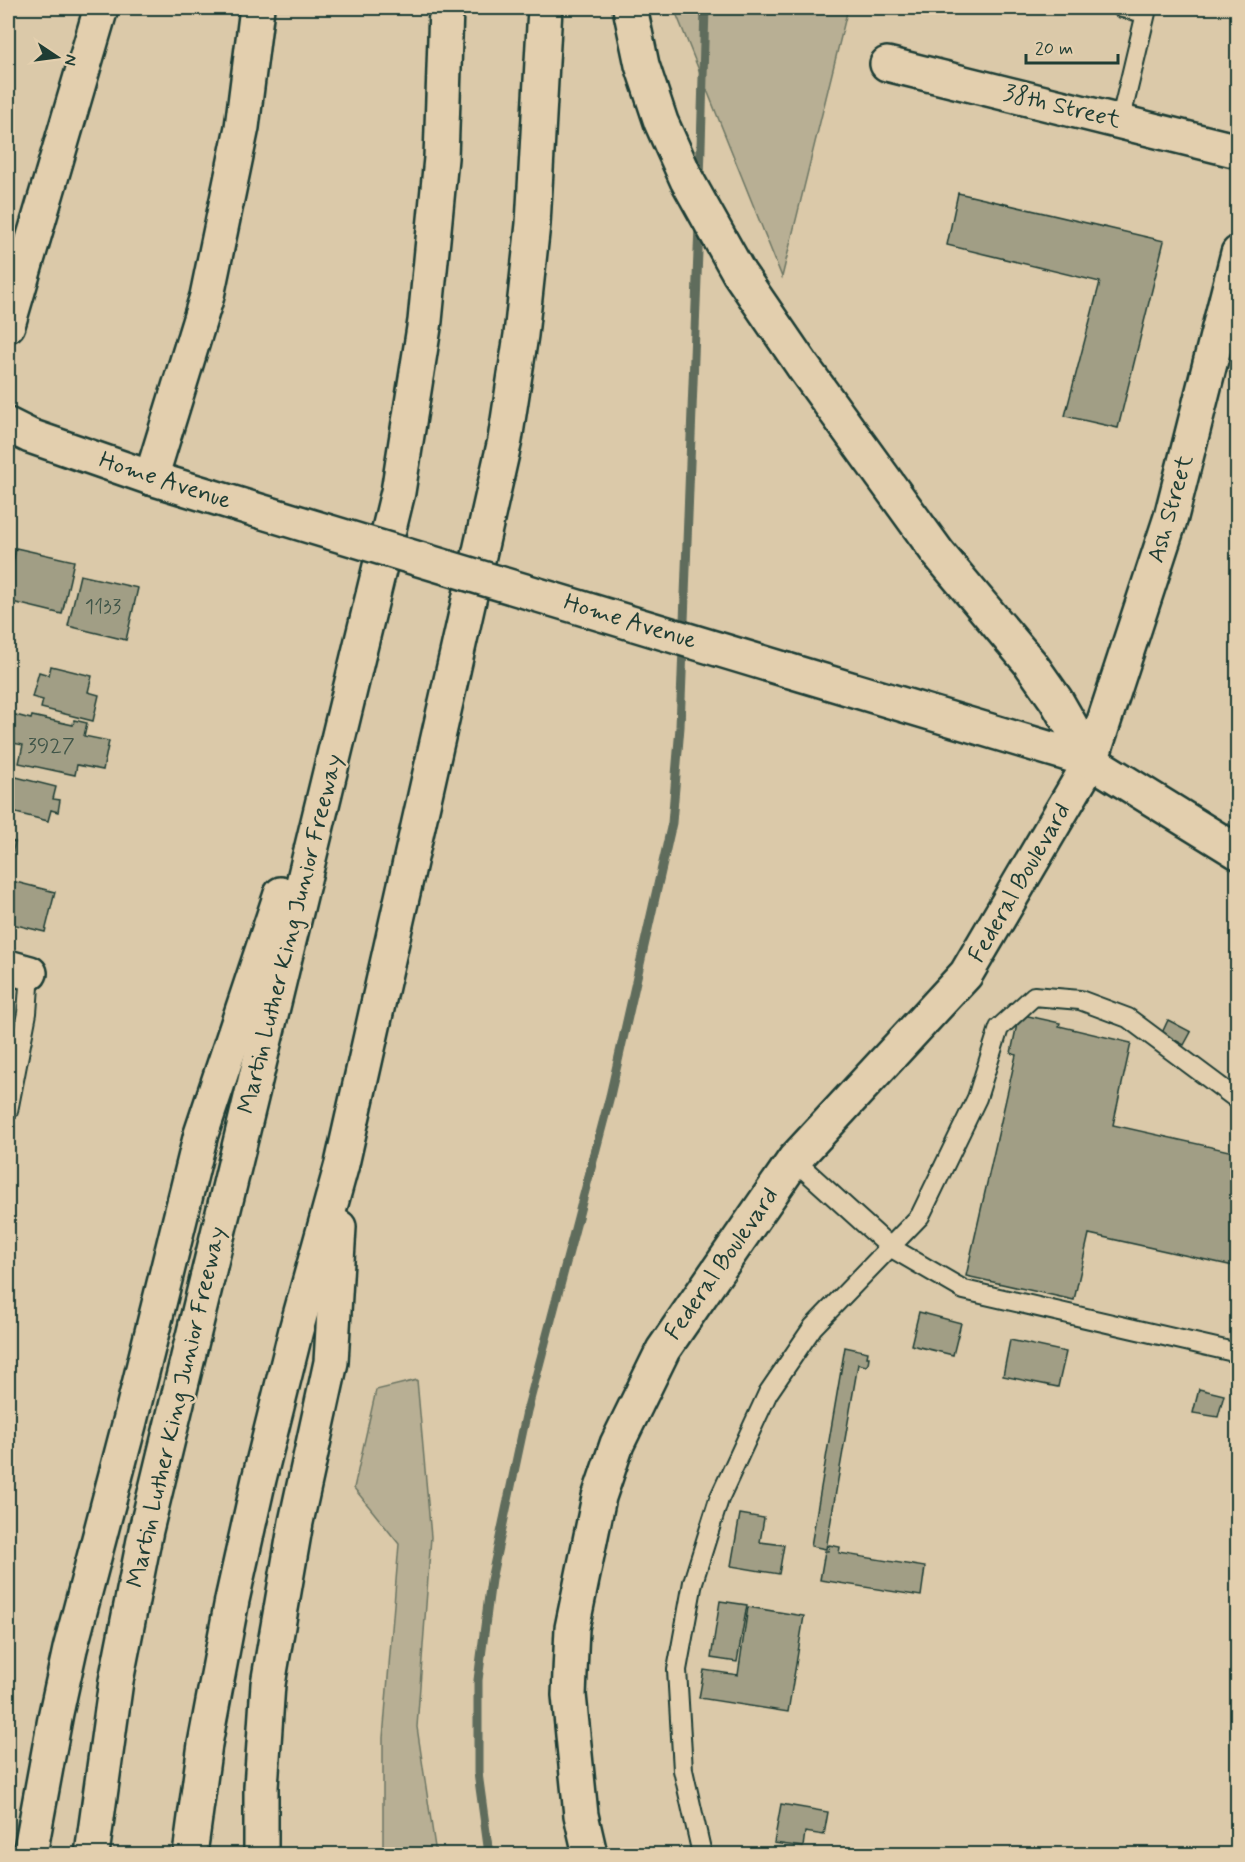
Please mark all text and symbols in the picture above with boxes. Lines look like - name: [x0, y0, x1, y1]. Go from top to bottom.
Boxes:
- north arrow: [27, 27, 87, 87]
- scale bar: [1026, 27, 1118, 65]
- text: 20 m: [1035, 37, 1073, 61]
- text: N: [59, 52, 82, 68]
- street label: 38th Street: [1000, 78, 1124, 136]
- street label: Home Avenue: [95, 445, 235, 517]
- street label: Ash Street: [1141, 451, 1201, 567]
- street label: Home Avenue: [560, 587, 700, 657]
- house number: 1133: [85, 593, 122, 621]
- house number: 3927: [27, 732, 75, 760]
- street label: Martin Luther King Junior Freeway: [231, 751, 351, 1117]
- street label: Federal Boulevard: [962, 798, 1078, 968]
- street label: Federal Boulevard: [658, 1182, 786, 1346]
- street label: Martin Luther King Junior Freeway: [120, 1223, 234, 1591]

